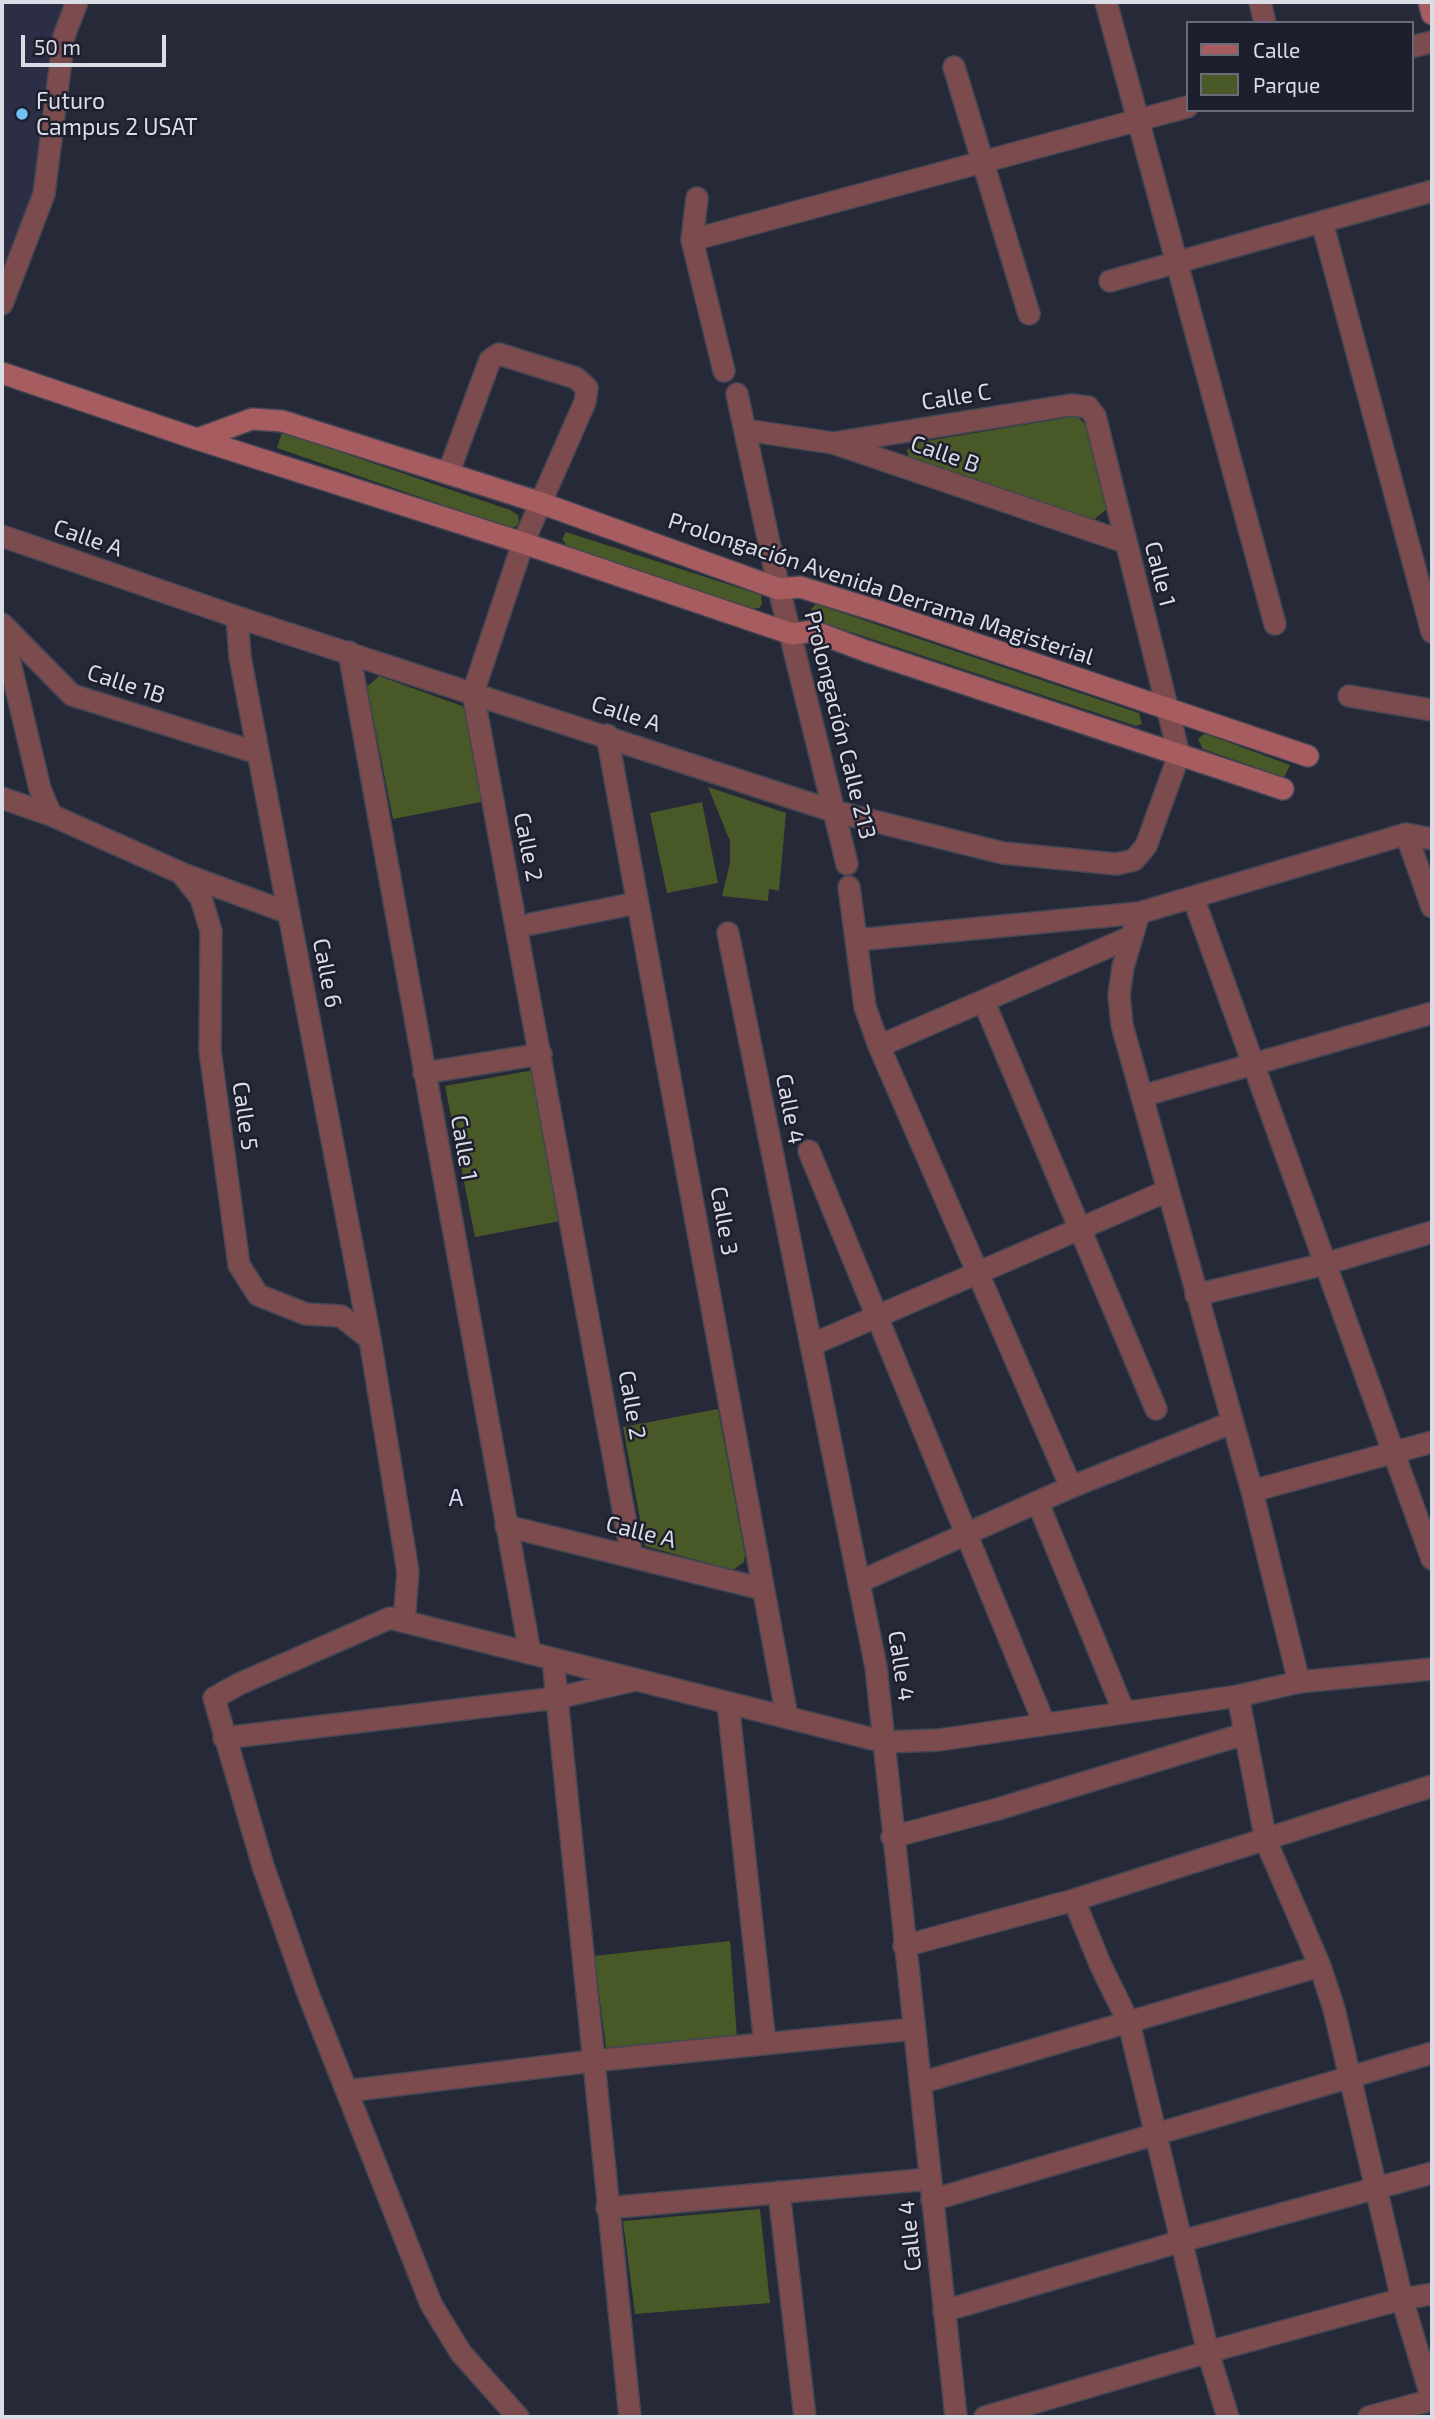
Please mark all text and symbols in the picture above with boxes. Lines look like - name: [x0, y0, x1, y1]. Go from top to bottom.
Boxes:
- scale bar: [24, 21, 170, 65]
- legend: [1186, 21, 1413, 112]
- text: 50 m: [34, 34, 81, 59]
- text: Calle: [1253, 37, 1300, 62]
- text: Parque: [1253, 72, 1320, 97]
- place label: Futuro Campus 2 USAT: [36, 87, 198, 141]
- marker: Futuro Campus 2 USAT: [14, 106, 30, 122]
- street label: Calle C: [919, 378, 993, 416]
- street label: Calle B: [907, 429, 983, 479]
- street label: Prolongación Avenida Derrama Magisterial: [665, 507, 1097, 671]
- street label: Calle A: [50, 513, 126, 563]
- street label: Calle 1: [1139, 539, 1181, 609]
- street label: Prolongación Calle 213: [798, 608, 882, 842]
- street label: Calle 1B: [84, 658, 168, 710]
- street label: Calle A: [588, 690, 664, 738]
- street label: Calle 2: [508, 810, 548, 884]
- street label: Calle 6: [307, 936, 347, 1010]
- street label: Calle 4: [770, 1072, 810, 1146]
- street label: Calle 5: [227, 1080, 263, 1152]
- street label: Calle 1: [445, 1113, 483, 1183]
- street label: Calle 3: [704, 1184, 744, 1258]
- street label: Calle 2: [612, 1368, 652, 1442]
- district label: A: [449, 1484, 465, 1512]
- street label: Calle A: [603, 1510, 679, 1554]
- street label: Calle 4: [882, 1629, 920, 1703]
- street label: Calle 4: [893, 2199, 927, 2273]

